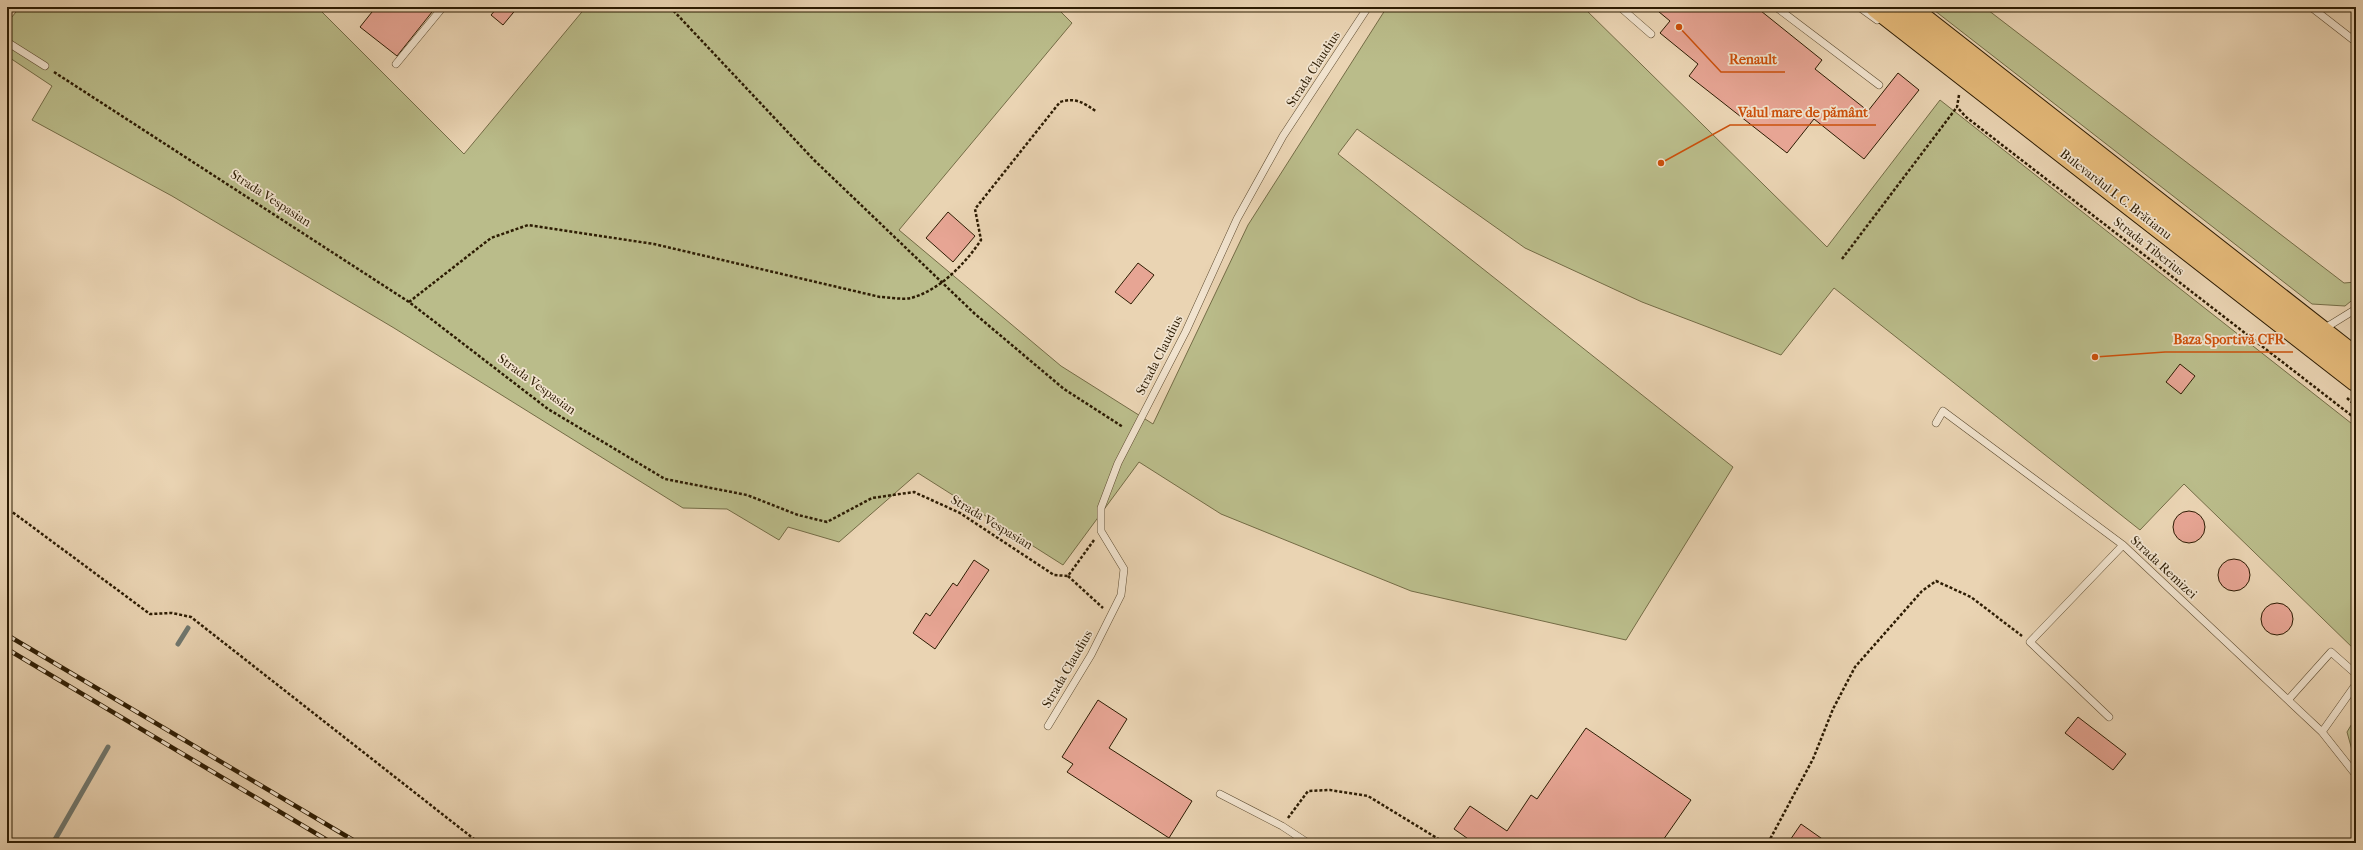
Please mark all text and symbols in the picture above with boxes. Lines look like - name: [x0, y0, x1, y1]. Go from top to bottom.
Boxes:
- street label: Strada Claudius: [1283, 28, 1343, 110]
- callout: Renault: [1721, 46, 1785, 72]
- text: Renault: [1729, 51, 1778, 68]
- callout: Valul mare de pământ: [1730, 99, 1876, 125]
- text: Valul mare de pământ: [1737, 104, 1869, 121]
- street label: Bulevardul I. C. Brătianu: [2057, 146, 2175, 243]
- street label: Strada Vespasian: [228, 166, 314, 230]
- street label: Strada Tiberius: [2111, 214, 2188, 278]
- street label: Strada Claudius: [1132, 313, 1186, 397]
- callout: Baza Sportivă CFR: [2165, 326, 2293, 352]
- text: Baza Sportivă CFR: [2173, 331, 2286, 348]
- street label: Strada Vespasian: [495, 351, 579, 418]
- street label: Strada Vespasian: [948, 492, 1036, 553]
- street label: Strada Remizei: [2128, 532, 2200, 602]
- street label: Strada Claudius: [1039, 627, 1095, 711]

